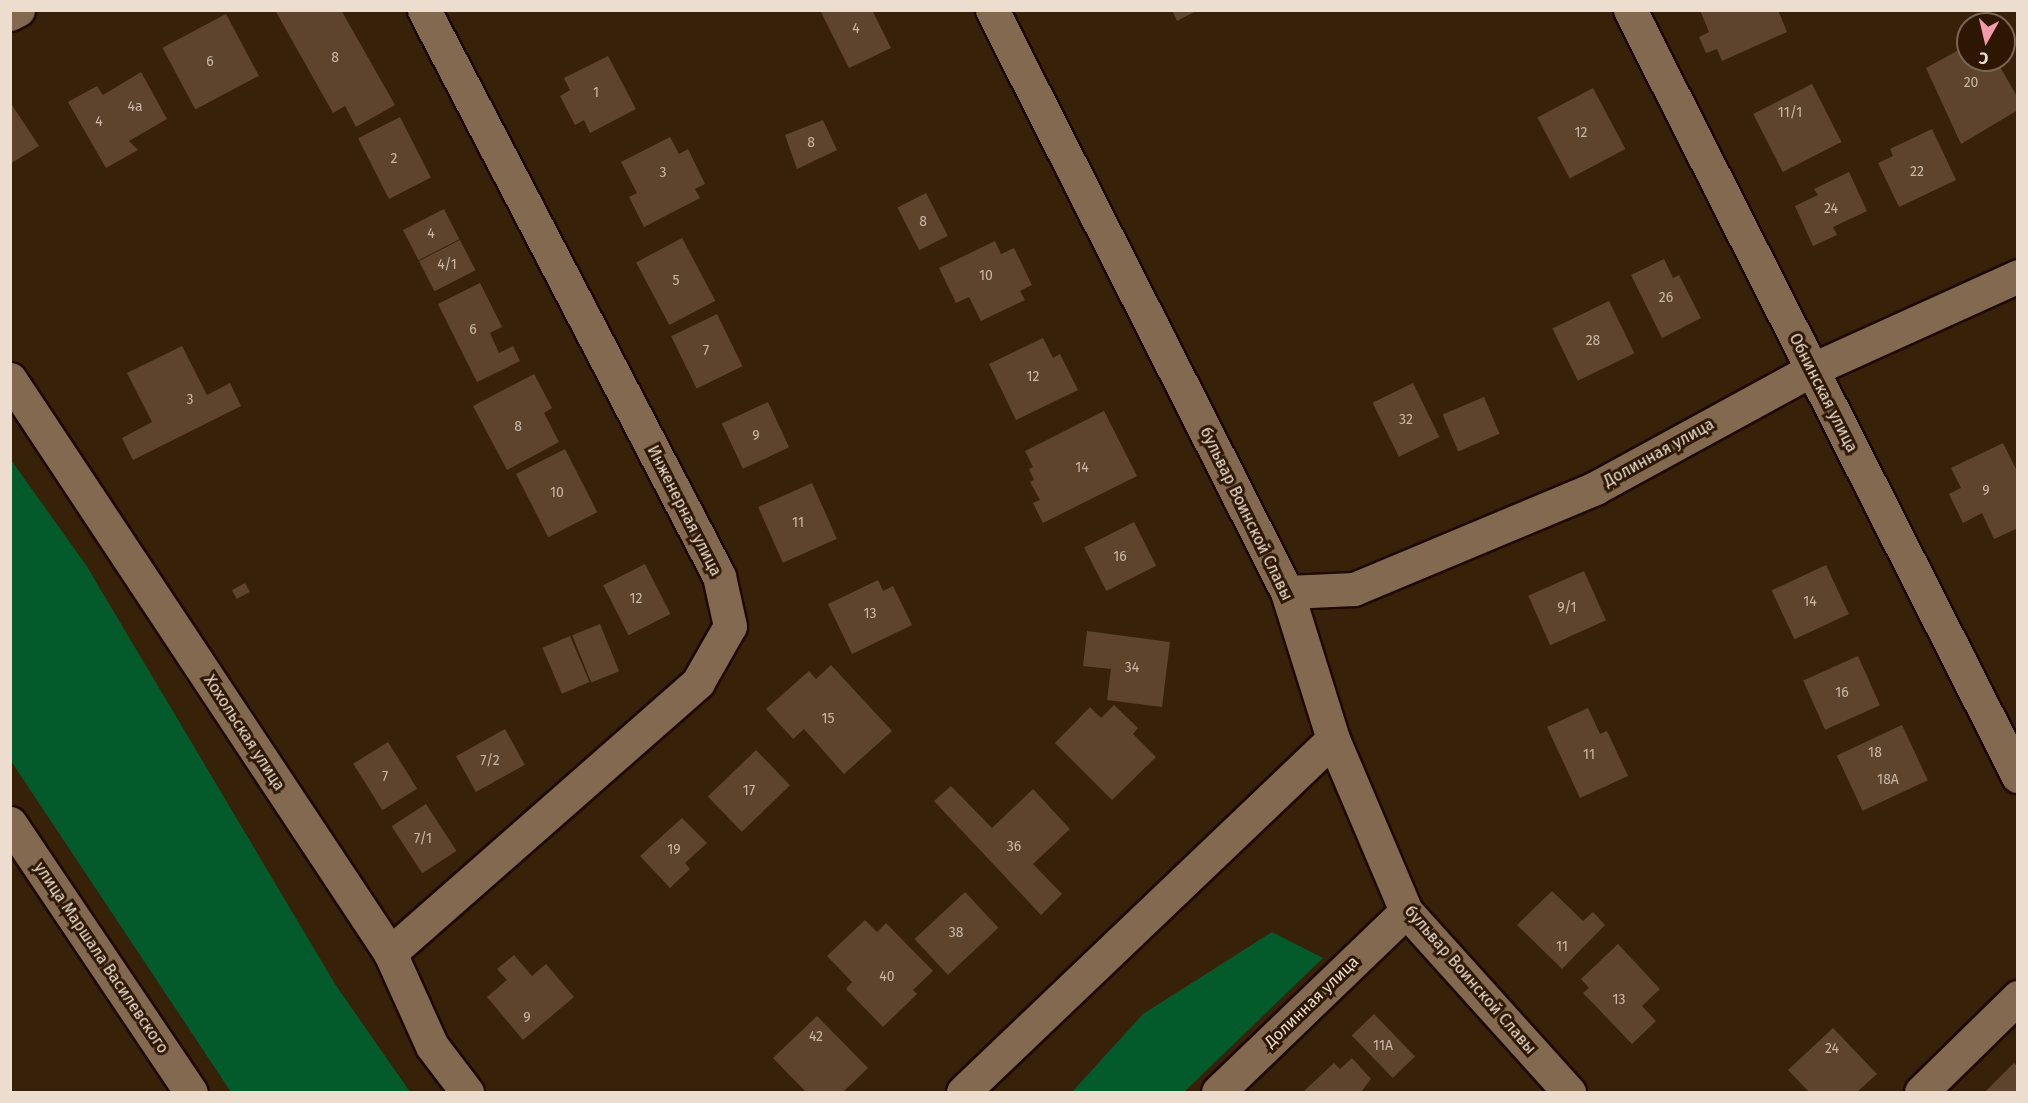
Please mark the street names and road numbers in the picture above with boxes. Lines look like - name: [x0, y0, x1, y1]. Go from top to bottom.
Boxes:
- street label: Обнинская улица: [1785, 330, 1861, 456]
- street label: Долинная улица: [1601, 415, 1717, 491]
- street label: бульвар Воинской Славы: [1196, 424, 1296, 604]
- street label: Инженерная улица: [643, 442, 725, 580]
- street label: Хохольская улица: [199, 672, 289, 794]
- street label: улица Маршала Василевского: [30, 859, 172, 1057]
- street label: бульвар Воинской Славы: [1400, 902, 1540, 1058]
- street label: Долинная улица: [1261, 952, 1363, 1052]

